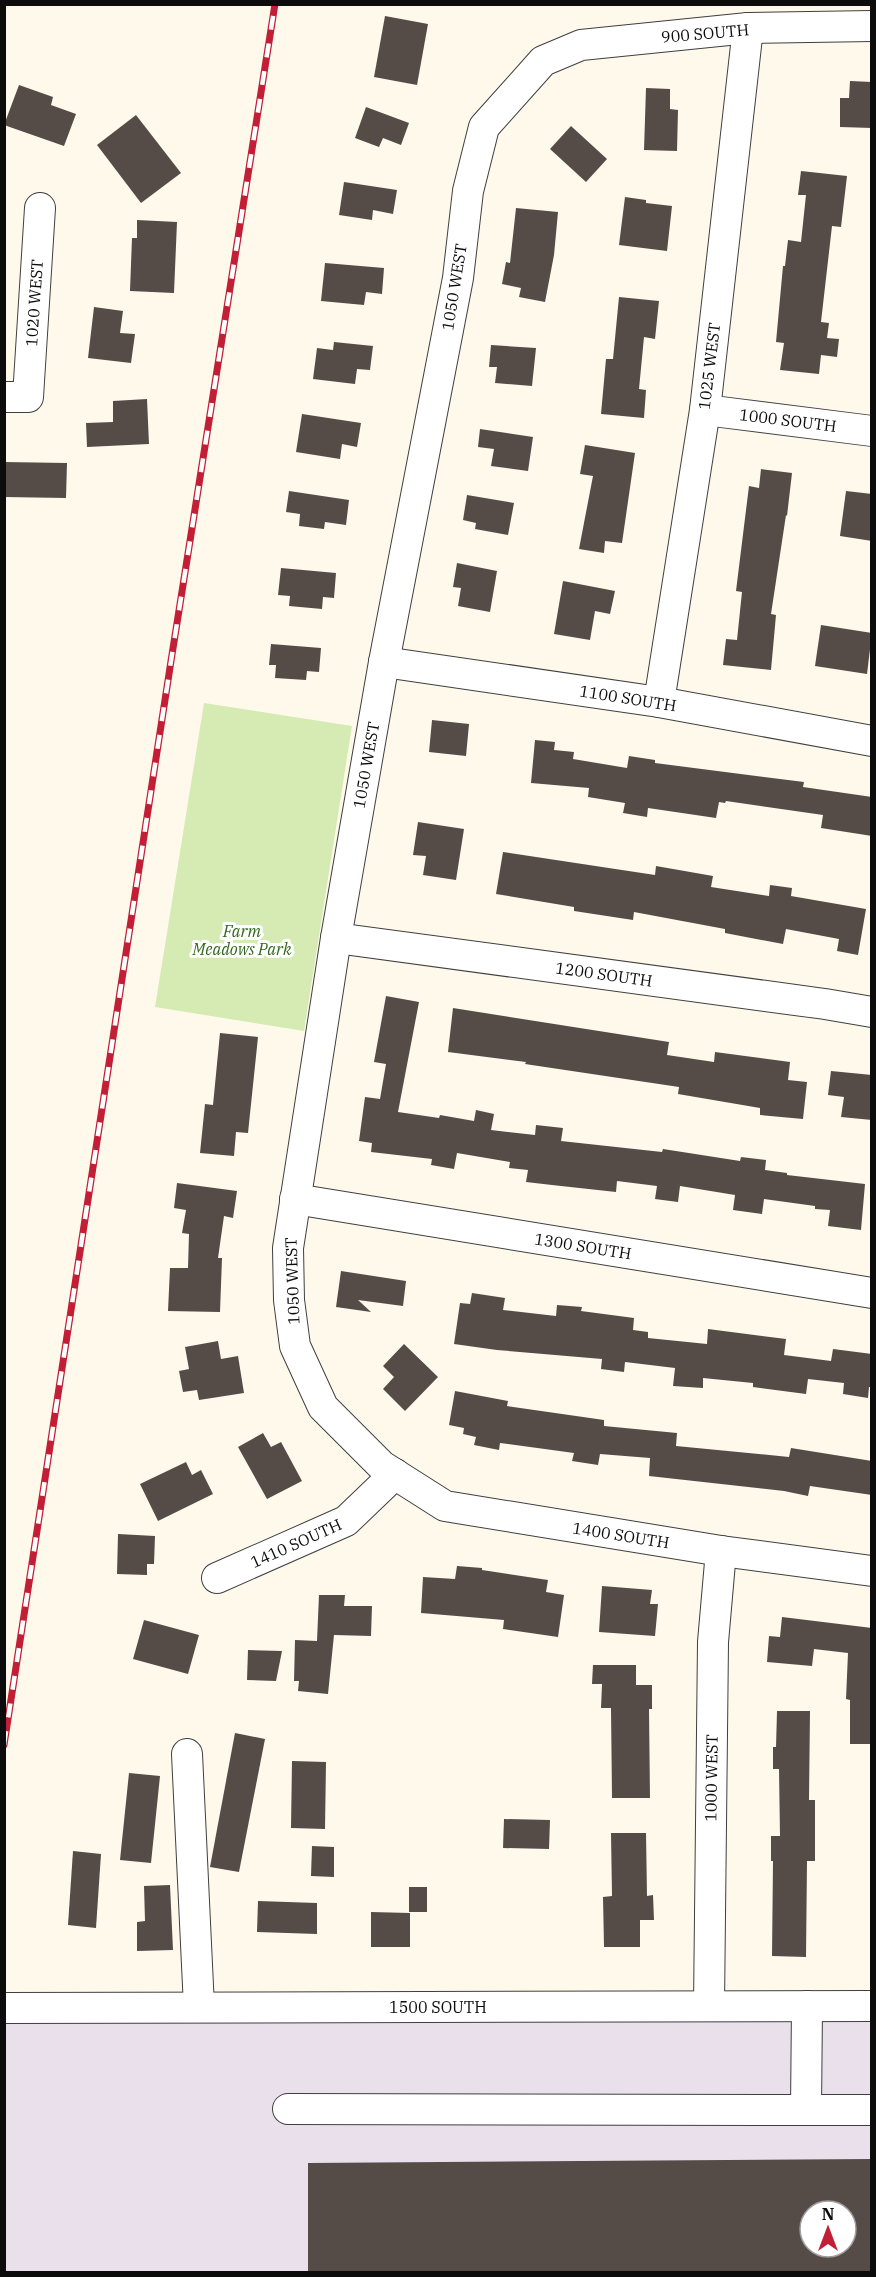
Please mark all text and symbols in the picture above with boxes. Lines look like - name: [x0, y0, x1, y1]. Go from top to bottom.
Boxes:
- street label: 900 SOUTH: [660, 19, 750, 47]
- street label: 1050 WEST: [437, 242, 471, 332]
- street label: 1020 WEST: [21, 259, 47, 347]
- street label: 1025 WEST: [694, 321, 724, 411]
- street label: 1000 SOUTH: [738, 404, 838, 436]
- street label: 1100 SOUTH: [578, 680, 678, 716]
- street label: 1050 WEST: [349, 720, 383, 810]
- park label: Farm Meadows Park: [192, 921, 292, 959]
- street label: 1200 SOUTH: [554, 957, 654, 991]
- street label: 1300 SOUTH: [533, 1228, 633, 1264]
- street label: 1050 WEST: [280, 1237, 304, 1325]
- street label: 1410 SOUTH: [247, 1514, 345, 1572]
- street label: 1400 SOUTH: [571, 1517, 671, 1553]
- street label: 1000 WEST: [700, 1734, 722, 1822]
- street label: 1500 SOUTH: [389, 1997, 487, 2017]
- north arrow: [798, 2199, 858, 2259]
- text: N: [822, 2204, 834, 2224]

